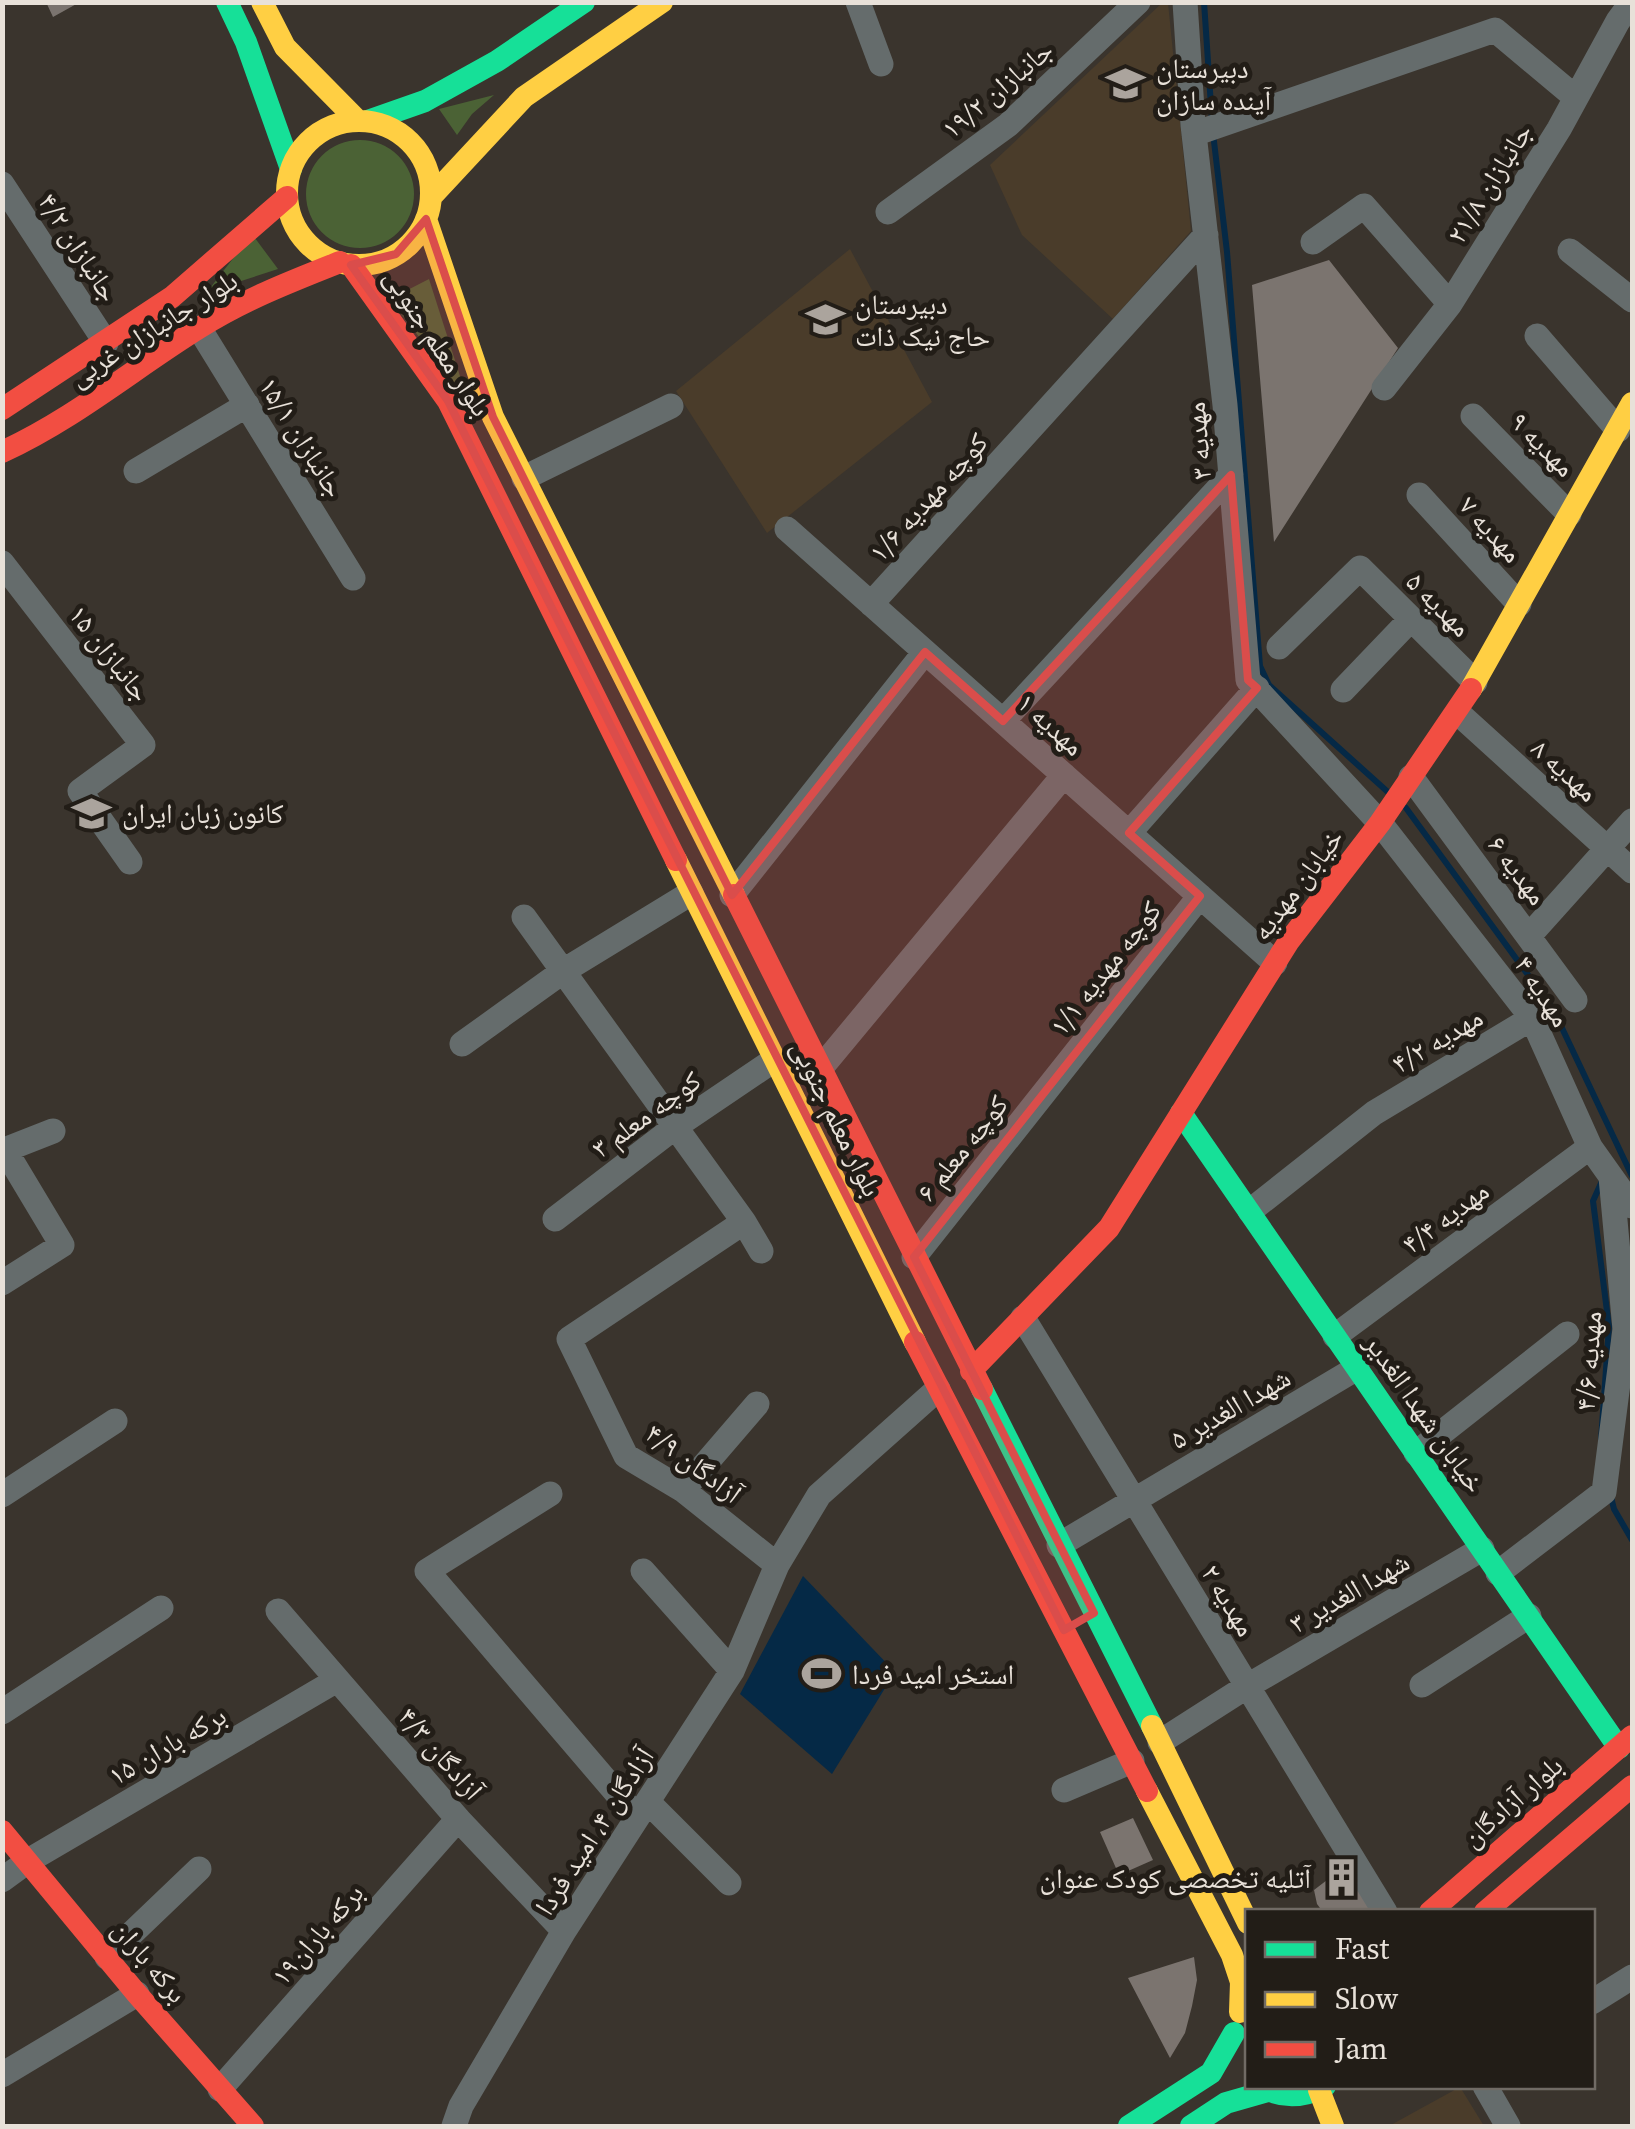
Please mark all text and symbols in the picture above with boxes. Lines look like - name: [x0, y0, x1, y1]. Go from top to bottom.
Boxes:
- street label: جانبازان ۱۹/۲: [933, 31, 1061, 147]
- place label: دبیرستان آینده سازان: [1156, 49, 1272, 119]
- school or university icon: دبیرستان آینده سازان: [1105, 63, 1147, 105]
- street label: جانبازان ۲۱/۸: [1437, 116, 1541, 250]
- street label: جانبازان ۴/۲: [30, 185, 128, 309]
- street label: بلوار معلم جنوبی: [376, 260, 500, 424]
- street label: بلوار جانبازان غربی: [61, 261, 245, 395]
- place label: دبیرستان حاج نیک ذات: [855, 285, 990, 355]
- school or university icon: دبیرستان حاج نیک ذات: [804, 299, 846, 341]
- street label: جانبازان ۱۵/۱: [250, 370, 354, 504]
- street label: مهدیه ۳: [1176, 400, 1220, 482]
- street label: مهدیه ۹: [1502, 403, 1584, 485]
- street label: کوچه مهدیه ۱/۶: [860, 424, 996, 570]
- street label: مهدیه ۷: [1451, 487, 1531, 571]
- street label: مهدیه ۵: [1398, 563, 1480, 645]
- street label: جانبازان ۱۵: [60, 597, 160, 709]
- street label: مهدیه ۱: [1009, 684, 1093, 764]
- street label: مهدیه ۸: [1523, 730, 1607, 810]
- school or university icon: کانون زبان ایران: [71, 792, 113, 834]
- place label: کانون زبان ایران: [122, 794, 284, 832]
- street label: خیابان مهدیه: [1242, 820, 1352, 948]
- street label: مهدیه ۶: [1479, 827, 1557, 913]
- street label: کوچه مهدیه ۱/۱: [1040, 892, 1170, 1043]
- street label: مهدیه ۴: [1506, 948, 1580, 1034]
- street label: مهدیه ۴/۲: [1384, 998, 1490, 1082]
- street label: بلوار معلم جنوبی: [783, 1033, 891, 1203]
- street label: کوچه معلم ۳: [584, 1061, 709, 1167]
- street label: کوچه معلم ۶: [907, 1086, 1017, 1209]
- street label: مهدیه ۴/۴: [1394, 1172, 1496, 1262]
- street label: مهدیه ۴/۶: [1566, 1310, 1610, 1412]
- street label: خیابان شهدا الغدیر: [1355, 1325, 1494, 1500]
- street label: شهدا الغدیر ۵: [1163, 1358, 1297, 1458]
- street label: آزادگان ۴/۹: [638, 1414, 751, 1512]
- street label: شهدا الغدیر ۳: [1282, 1542, 1416, 1642]
- street label: مهدیه ۲: [1193, 1557, 1265, 1643]
- sports icon: استخر امید فردا: [801, 1653, 843, 1695]
- place label: استخر امید فردا: [852, 1655, 1014, 1693]
- street label: برکه باران ۱۵: [101, 1696, 233, 1794]
- street label: آزادگان ۴/۳: [390, 1698, 493, 1808]
- street label: آزادگان ۴، امید فردا: [525, 1739, 663, 1922]
- street label: بلوار آزادگان: [1453, 1746, 1571, 1856]
- building icon: آتلیه تخصصی کودک عنوان: [1320, 1857, 1362, 1899]
- place label: آتلیه تخصصی کودک عنوان: [1039, 1859, 1312, 1897]
- street label: برکه باران۱۹: [262, 1875, 372, 1993]
- legend: [1245, 1909, 1595, 2089]
- street label: برکه باران: [104, 1911, 196, 2011]
- text: Fast: [1335, 1928, 1389, 1969]
- text: Slow: [1335, 1978, 1398, 2019]
- text: Jam: [1334, 2028, 1388, 2069]

